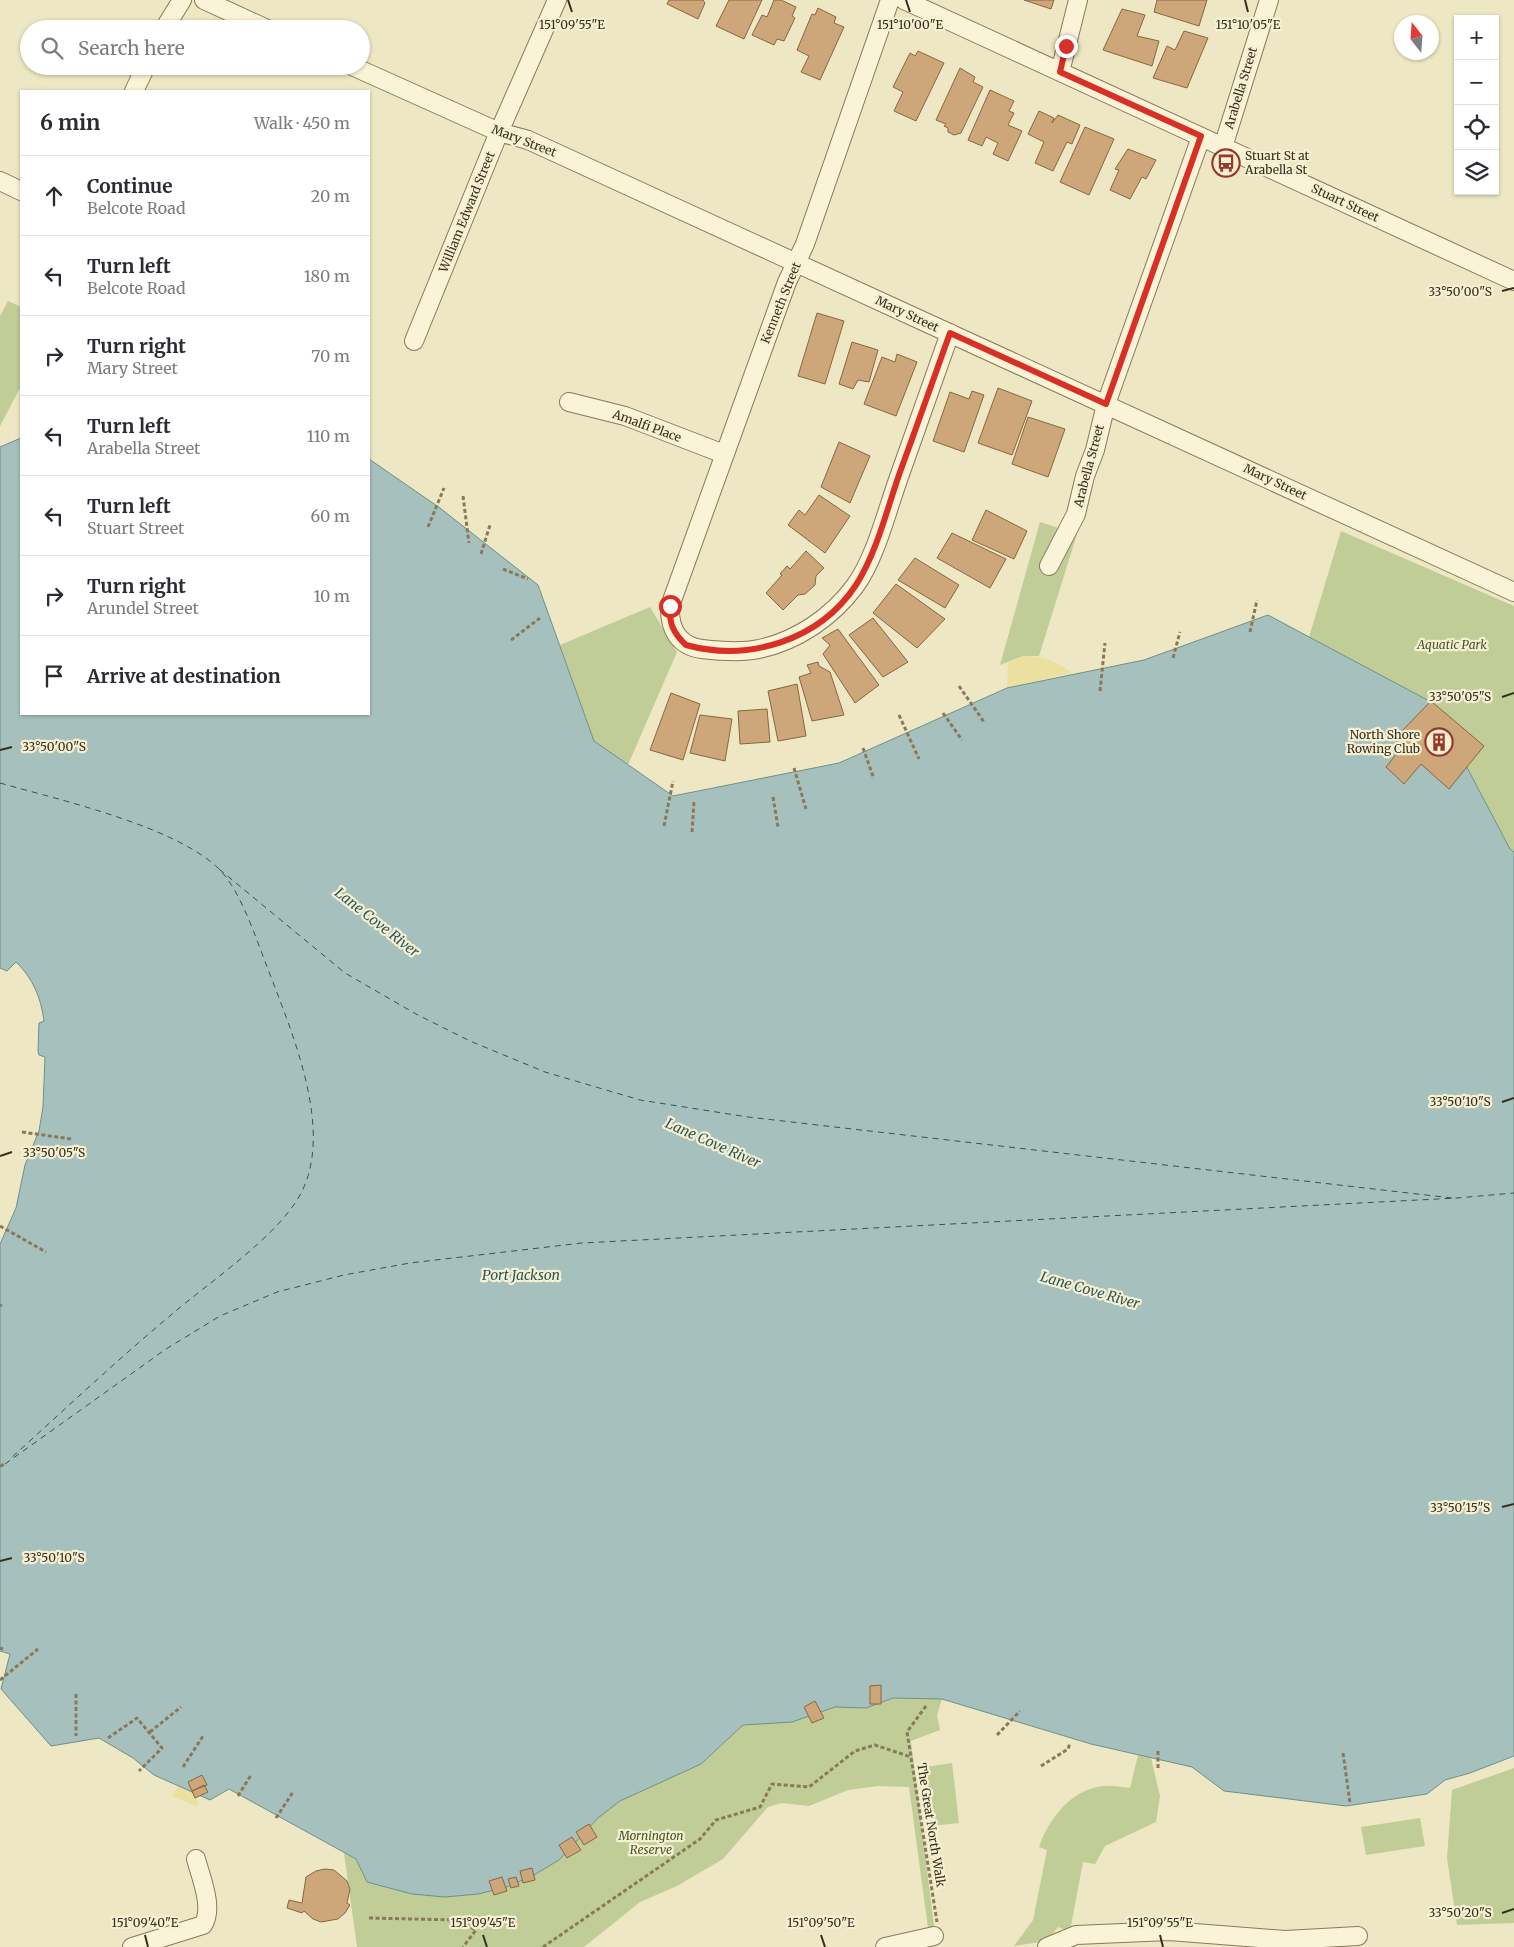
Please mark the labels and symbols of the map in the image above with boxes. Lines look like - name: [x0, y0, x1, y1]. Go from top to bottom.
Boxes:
- north arrow: [1394, 15, 1439, 60]
- text: 151°09'55"E: [539, 17, 605, 32]
- text: 151°10'00"E: [877, 17, 943, 32]
- text: 151°10'05"E: [1216, 17, 1281, 32]
- route end: [1055, 35, 1078, 58]
- street label: Arabella Street: [1221, 45, 1260, 132]
- street label: Mary Street: [490, 121, 559, 160]
- bus stop icon: Stuart St at Arabella St: [1211, 148, 1241, 178]
- place label: Stuart St at Arabella St: [1244, 148, 1310, 177]
- street label: William Edward Street: [435, 149, 498, 275]
- street label: Stuart Street: [1309, 180, 1382, 225]
- street label: Kenneth Street: [757, 260, 804, 346]
- text: 33°50'00"S: [1428, 284, 1492, 299]
- street label: Mary Street: [873, 292, 942, 335]
- street label: Amalfi Place: [610, 406, 684, 445]
- street label: Arabella Street: [1070, 423, 1107, 510]
- street label: Mary Street: [1241, 460, 1310, 503]
- route start: [659, 595, 682, 618]
- park label: Aquatic Park: [1416, 637, 1487, 652]
- text: 33°50'05"S: [1429, 689, 1491, 704]
- place label: North Shore Rowing Club: [1347, 727, 1420, 756]
- building icon: North Shore Rowing Club: [1424, 727, 1454, 757]
- text: 33°50'00"S: [22, 739, 86, 754]
- water label: Lane Cove River: [331, 883, 423, 961]
- text: 33°50'10"S: [1429, 1094, 1491, 1109]
- water label: Lane Cove River: [663, 1114, 764, 1172]
- text: 33°50'05"S: [23, 1145, 85, 1160]
- water label: Port Jackson: [482, 1266, 560, 1284]
- water label: Lane Cove River: [1038, 1267, 1142, 1313]
- text: 33°50'15"S: [1430, 1500, 1490, 1515]
- text: 33°50'10"S: [23, 1550, 85, 1565]
- street label: The Great North Walk: [914, 1762, 949, 1888]
- park label: Mornington Reserve: [617, 1828, 684, 1857]
- text: 33°50'20"S: [1428, 1905, 1492, 1920]
- text: 151°09'40"E: [112, 1915, 179, 1930]
- text: 151°09'45"E: [451, 1915, 516, 1930]
- text: 151°09'50"E: [787, 1915, 855, 1930]
- text: 151°09'55"E: [1127, 1915, 1193, 1930]

